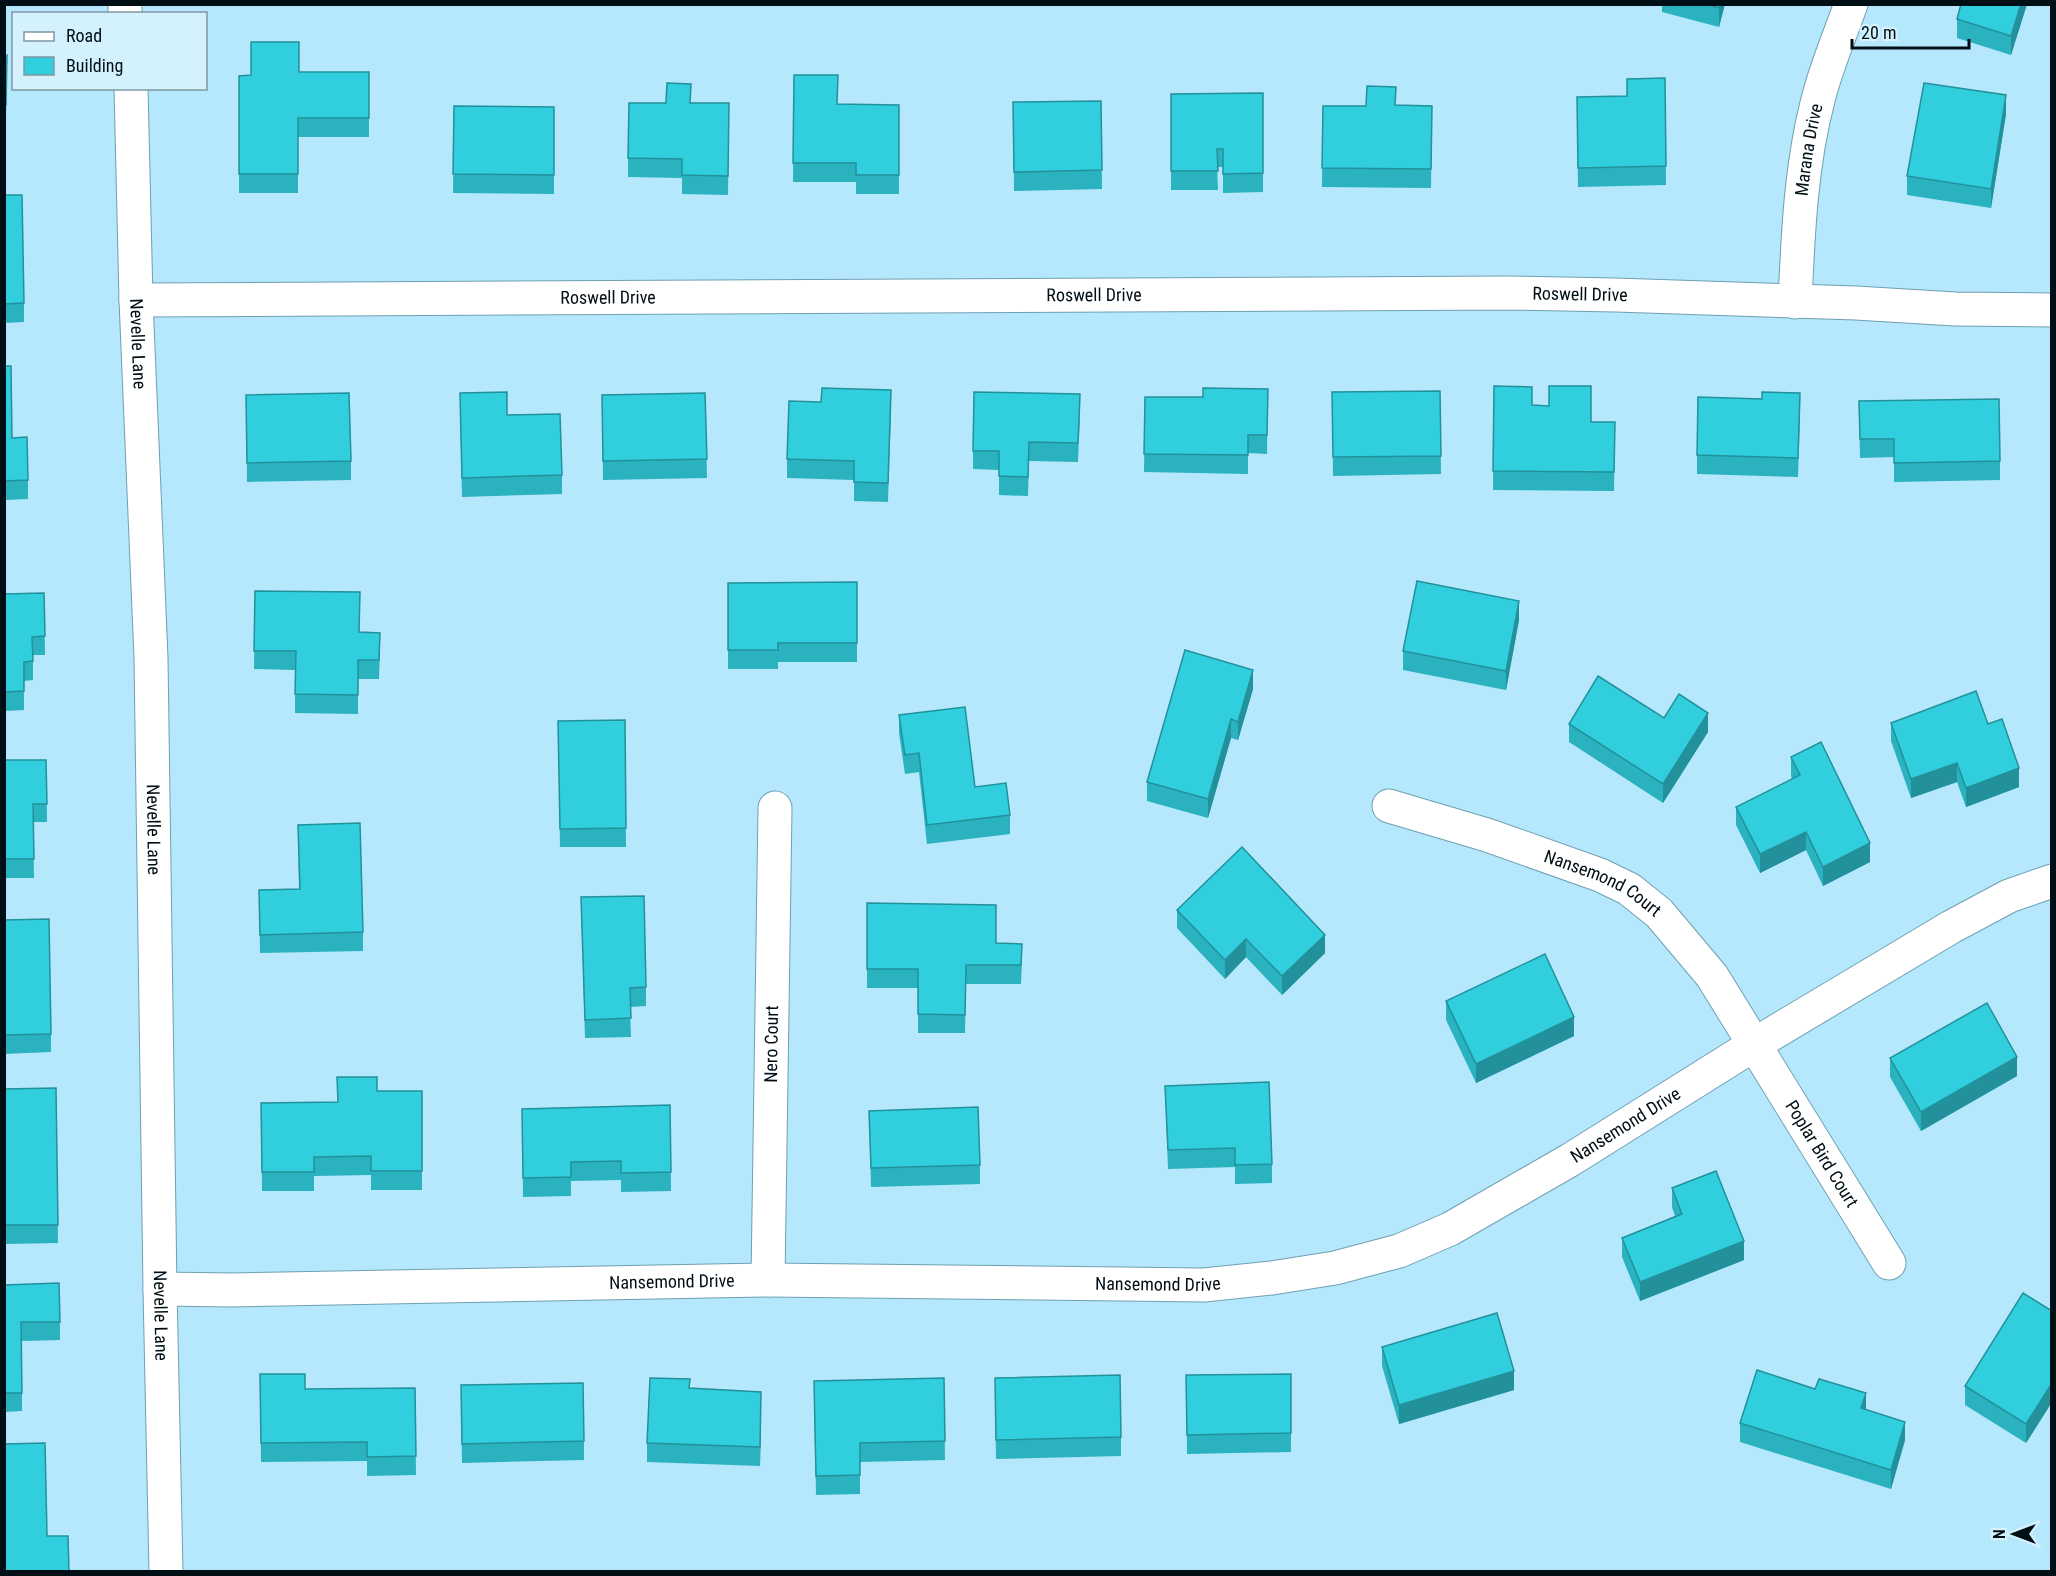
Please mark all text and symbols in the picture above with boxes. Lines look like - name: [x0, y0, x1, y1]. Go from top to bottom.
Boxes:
- legend: [12, 12, 207, 90]
- scale bar: [1852, 12, 1969, 50]
- text: 20 m: [1861, 22, 1896, 43]
- text: Road: [66, 25, 102, 46]
- text: Building: [66, 55, 123, 76]
- street label: Marana Drive: [1791, 101, 1827, 197]
- street label: Roswell Drive: [1532, 282, 1628, 305]
- street label: Roswell Drive: [1046, 284, 1142, 305]
- street label: Roswell Drive: [560, 286, 656, 308]
- street label: Nevelle Lane: [126, 298, 151, 390]
- street label: Nevelle Lane: [143, 784, 165, 875]
- street label: Nansemond Court: [1542, 845, 1666, 921]
- street label: Nero Court: [760, 1005, 782, 1083]
- street label: Nansemond Drive: [1567, 1083, 1684, 1167]
- street label: Poplar Bird Court: [1781, 1096, 1863, 1211]
- street label: Nevelle Lane: [150, 1270, 173, 1361]
- street label: Nansemond Drive: [609, 1270, 735, 1293]
- street label: Nansemond Drive: [1095, 1272, 1222, 1295]
- north arrow: [1984, 1504, 2044, 1564]
- text: N: [1990, 1529, 2009, 1539]

